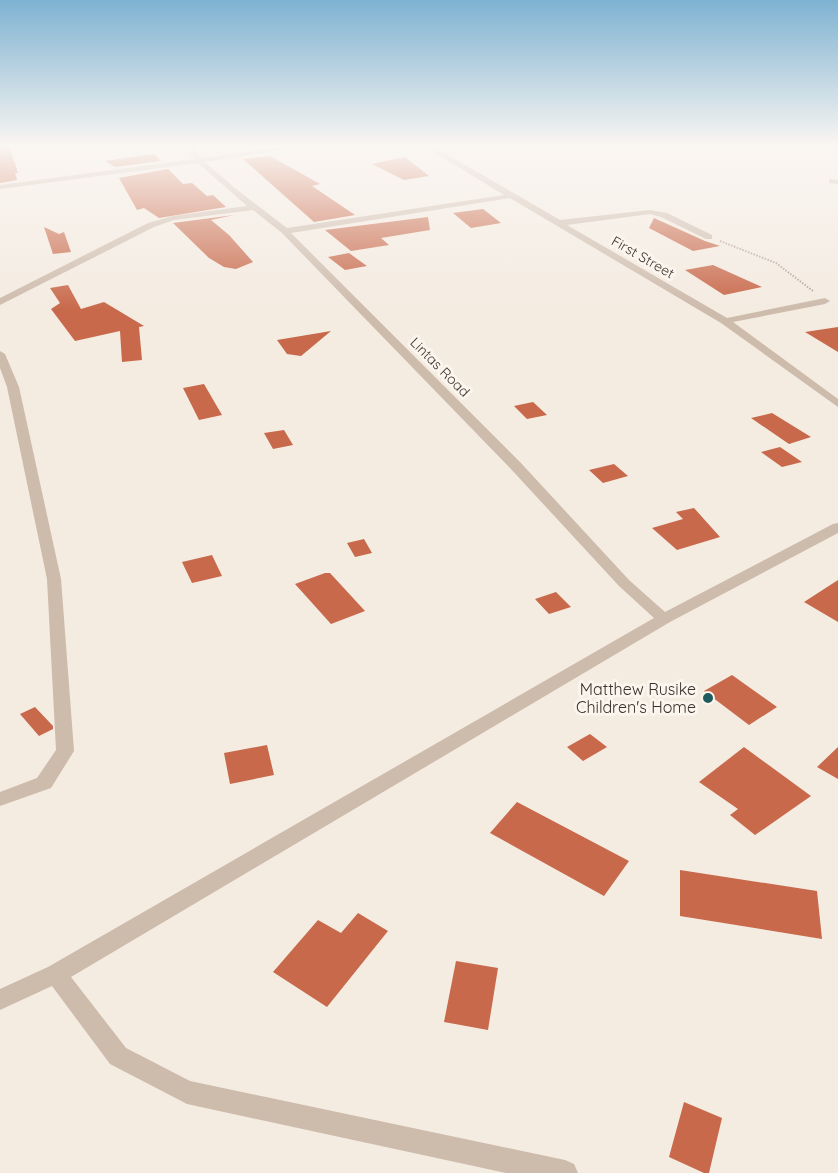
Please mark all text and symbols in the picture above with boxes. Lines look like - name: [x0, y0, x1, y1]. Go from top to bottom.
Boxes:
- street label: First Street: [608, 232, 678, 282]
- street label: Lintas Road: [406, 333, 474, 401]
- place label: Matthew Rusike Children's Home: [576, 679, 696, 717]
- marker: Matthew Rusike Children's Home: [701, 691, 715, 705]

